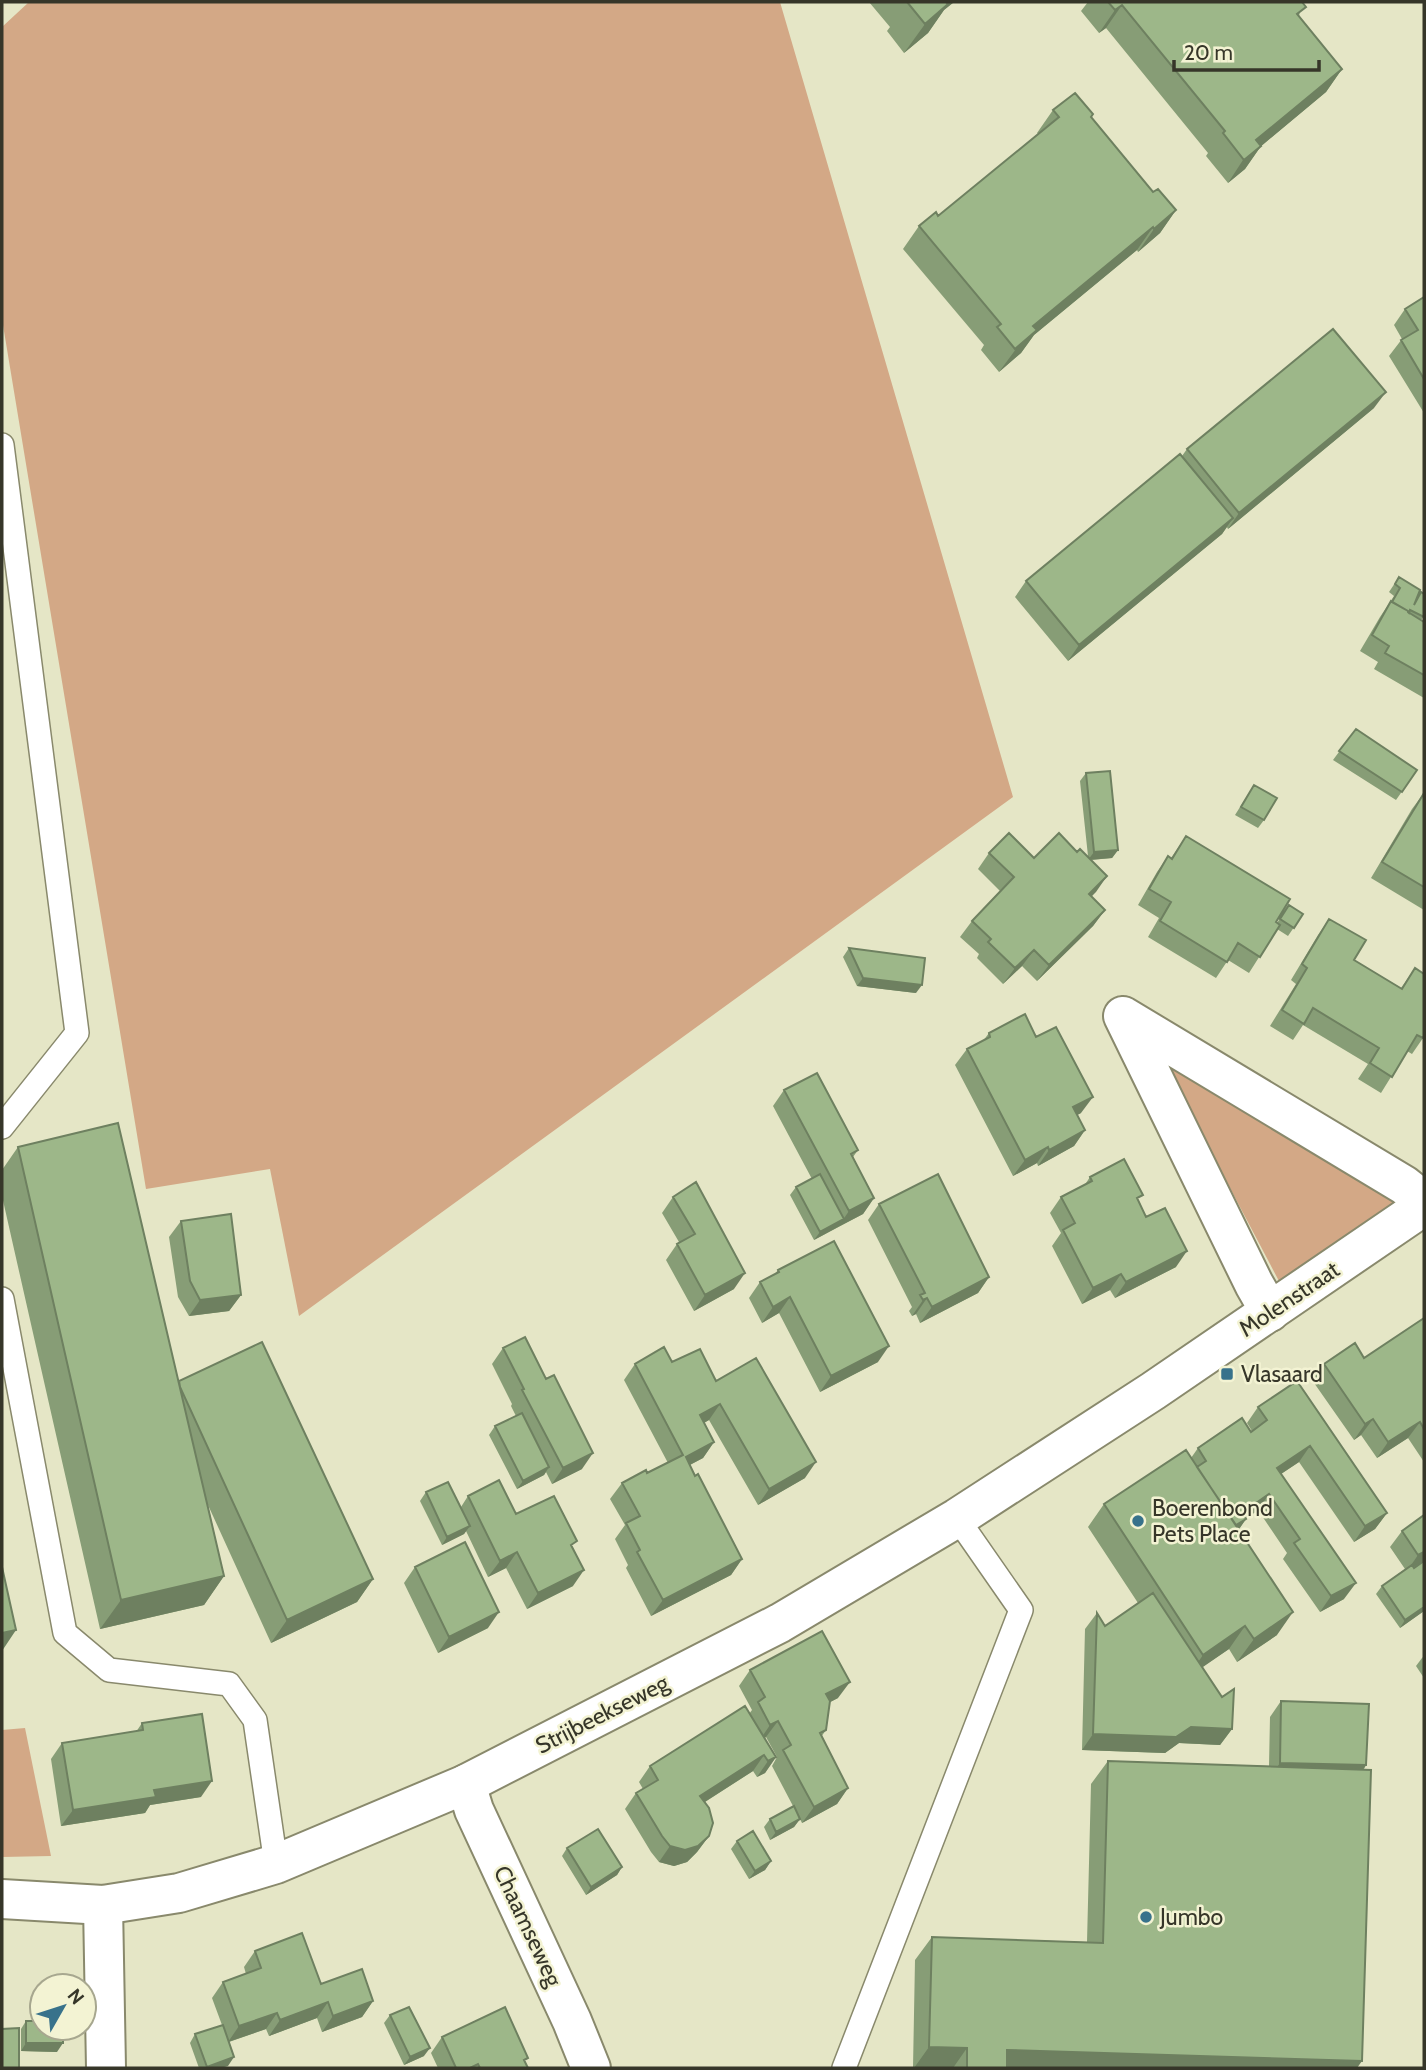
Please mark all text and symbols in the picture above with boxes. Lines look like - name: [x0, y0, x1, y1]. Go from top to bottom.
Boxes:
- scale bar: [1174, 28, 1319, 72]
- text: 20 m: [1184, 40, 1233, 65]
- street label: Molenstraat: [1234, 1255, 1345, 1343]
- place label: Vlasaard: [1241, 1360, 1323, 1388]
- marker: Vlasaard: [1219, 1366, 1235, 1382]
- place label: Boerenbond Pets Place: [1152, 1494, 1273, 1548]
- marker: Boerenbond Pets Place: [1130, 1513, 1146, 1529]
- street label: Strijbeekseweg: [531, 1668, 674, 1760]
- street label: Chaamseweg: [488, 1861, 568, 1991]
- place label: Jumbo: [1159, 1903, 1223, 1931]
- marker: Jumbo: [1138, 1909, 1154, 1925]
- north arrow: [28, 1972, 98, 2042]
- text: N: [63, 1984, 89, 2009]

